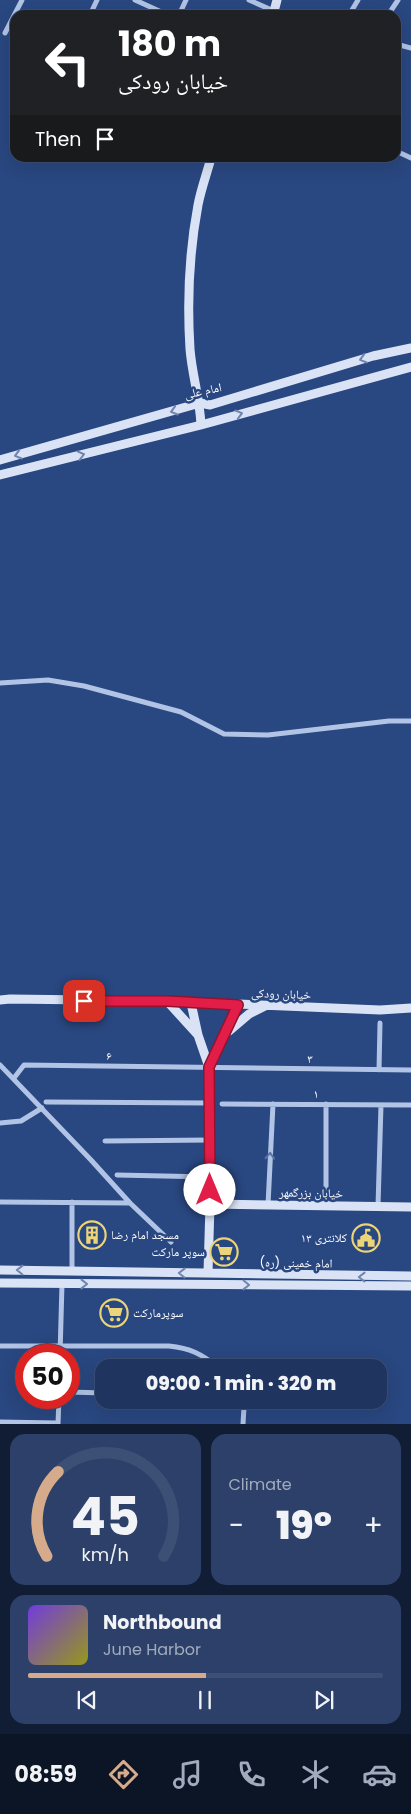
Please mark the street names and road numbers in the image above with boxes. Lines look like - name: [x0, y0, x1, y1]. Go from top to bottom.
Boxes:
- street label: امام علی: [183, 378, 223, 403]
- street label: خیابان رودکی: [251, 984, 312, 1003]
- street label: ۶: [106, 1047, 112, 1064]
- street label: ۳: [307, 1050, 313, 1067]
- street label: ۱: [313, 1085, 319, 1102]
- street label: خیابان بزرگمهر: [278, 1183, 343, 1202]
- street label: امام خمینی (ره): [259, 1253, 333, 1272]

